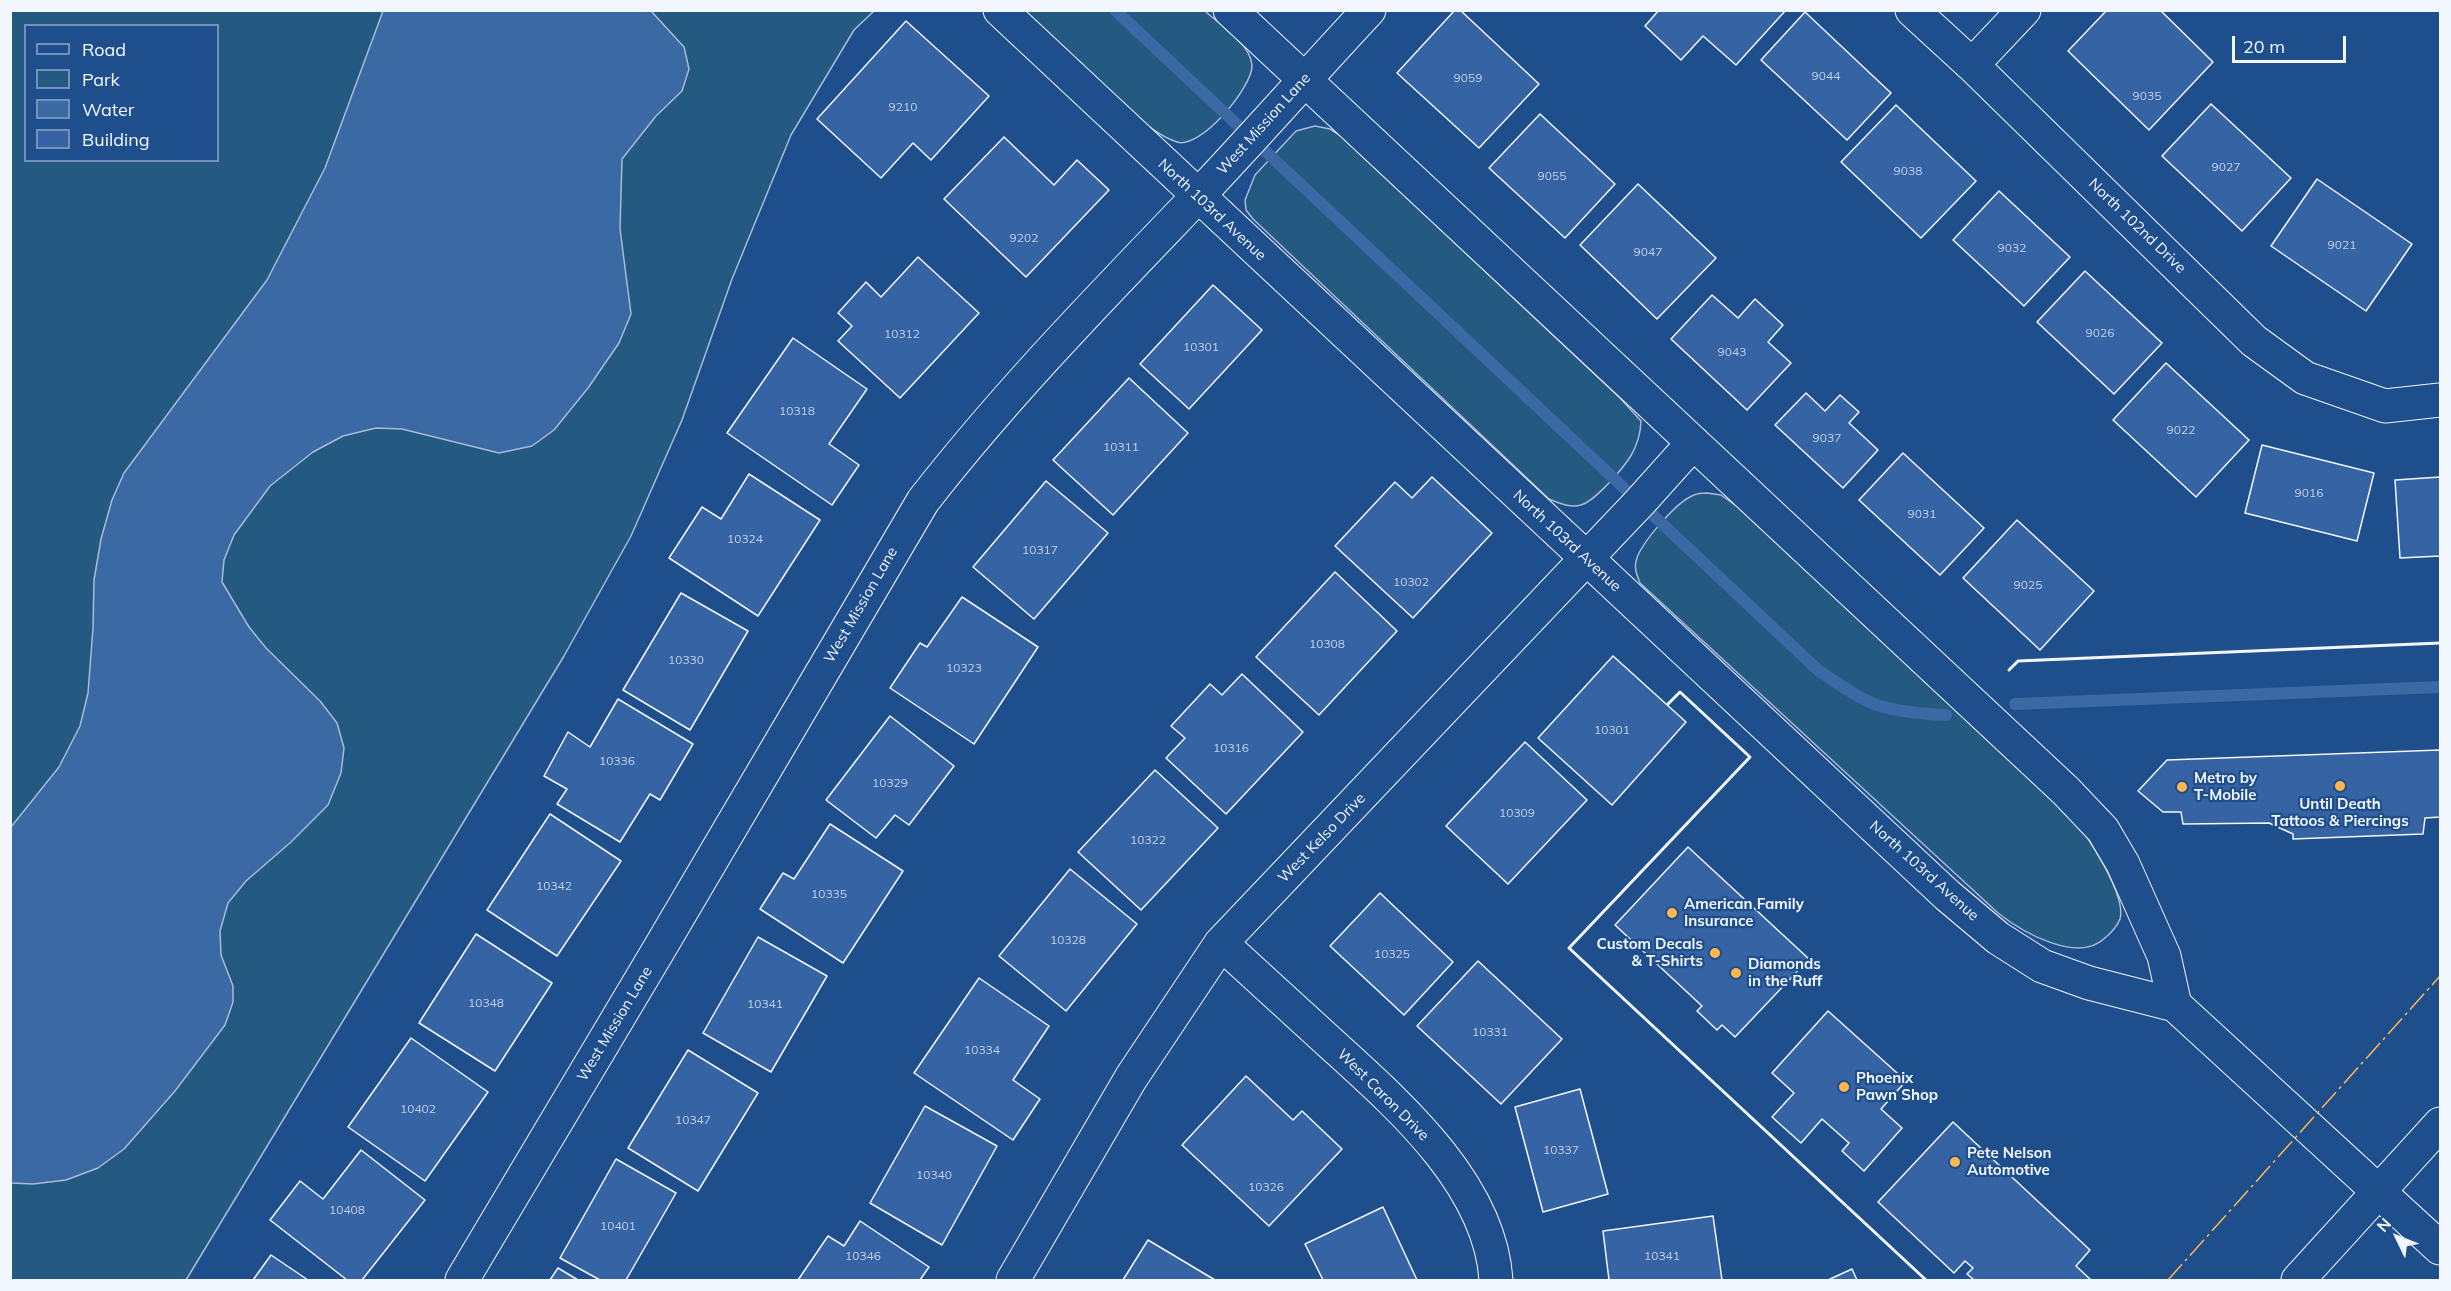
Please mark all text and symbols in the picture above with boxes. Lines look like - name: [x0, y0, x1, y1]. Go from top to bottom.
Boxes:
- legend: [24, 24, 219, 162]
- scale bar: [2235, 24, 2349, 62]
- text: 20 m: [2243, 35, 2285, 58]
- text: Road: [82, 38, 126, 61]
- text: Park: [82, 68, 120, 91]
- street label: West Mission Lane: [1214, 69, 1314, 179]
- house number: 9044: [1812, 69, 1840, 83]
- house number: 9059: [1454, 71, 1482, 85]
- house number: 9035: [2133, 89, 2161, 103]
- text: Water: [82, 98, 134, 121]
- house number: 9210: [889, 100, 917, 114]
- text: Building: [82, 128, 150, 151]
- street label: North 103rd Avenue: [1154, 155, 1270, 265]
- house number: 9027: [2212, 160, 2240, 174]
- house number: 9038: [1894, 164, 1922, 178]
- house number: 9055: [1538, 169, 1566, 183]
- street label: North 102nd Drive: [2085, 175, 2189, 277]
- house number: 9202: [1010, 231, 1038, 245]
- house number: 9021: [2328, 238, 2356, 252]
- house number: 9032: [1998, 241, 2026, 255]
- house number: 9047: [1634, 245, 1662, 259]
- house number: 9026: [2086, 326, 2114, 340]
- house number: 10312: [884, 327, 920, 341]
- house number: 10301: [1183, 340, 1219, 354]
- house number: 9043: [1718, 345, 1746, 359]
- house number: 10318: [779, 404, 815, 418]
- house number: 9022: [2167, 423, 2195, 437]
- house number: 9037: [1813, 431, 1841, 445]
- house number: 10311: [1103, 440, 1139, 454]
- street label: North 103rd Avenue: [1509, 486, 1625, 596]
- house number: 9016: [2295, 486, 2323, 500]
- house number: 9031: [1908, 507, 1936, 521]
- house number: 10324: [727, 532, 763, 546]
- house number: 10317: [1022, 543, 1058, 557]
- street label: West Mission Lane: [821, 544, 901, 666]
- house number: 10302: [1393, 575, 1429, 589]
- house number: 9025: [2014, 578, 2042, 592]
- house number: 10308: [1309, 637, 1345, 651]
- house number: 10330: [668, 653, 704, 667]
- house number: 10323: [946, 661, 982, 675]
- house number: 10301: [1594, 723, 1630, 737]
- house number: 10316: [1213, 741, 1249, 755]
- house number: 10336: [599, 754, 635, 768]
- place label: Metro by T-Mobile: [2194, 769, 2257, 804]
- house number: 10329: [872, 776, 908, 790]
- marker: Until Death Tattoos & Piercings: [2333, 779, 2347, 793]
- marker: Metro by T-Mobile: [2175, 780, 2189, 794]
- street label: West Kelso Drive: [1275, 789, 1369, 887]
- place label: Until Death Tattoos & Piercings: [2271, 795, 2409, 830]
- house number: 10309: [1499, 806, 1535, 820]
- street label: North 103rd Avenue: [1866, 817, 1982, 925]
- house number: 10322: [1130, 833, 1166, 847]
- house number: 10342: [536, 879, 572, 893]
- house number: 10335: [811, 887, 847, 901]
- place label: American Family Insurance: [1684, 895, 1804, 930]
- marker: American Family Insurance: [1665, 906, 1679, 920]
- house number: 10328: [1050, 933, 1086, 947]
- place label: Custom Decals & T-Shirts: [1597, 935, 1703, 970]
- marker: Custom Decals & T-Shirts: [1708, 946, 1722, 960]
- house number: 10325: [1374, 947, 1410, 961]
- place label: Diamonds in the Ruff: [1748, 955, 1822, 990]
- street label: West Mission Lane: [574, 963, 656, 1085]
- marker: Diamonds in the Ruff: [1729, 966, 1743, 980]
- house number: 10348: [468, 996, 504, 1010]
- house number: 10341: [747, 997, 783, 1011]
- house number: 10331: [1472, 1025, 1508, 1039]
- house number: 10334: [964, 1043, 1000, 1057]
- street label: West Caron Drive: [1333, 1045, 1433, 1145]
- place label: Phoenix Pawn Shop: [1856, 1069, 1938, 1104]
- marker: Phoenix Pawn Shop: [1837, 1080, 1851, 1094]
- house number: 10402: [400, 1102, 436, 1116]
- house number: 10347: [675, 1113, 711, 1127]
- house number: 10337: [1543, 1143, 1579, 1157]
- place label: Pete Nelson Automotive: [1967, 1144, 2052, 1179]
- marker: Pete Nelson Automotive: [1948, 1155, 1962, 1169]
- house number: 10340: [916, 1168, 952, 1182]
- house number: 10326: [1248, 1180, 1284, 1194]
- house number: 10408: [329, 1203, 365, 1217]
- north arrow: [2367, 1207, 2427, 1267]
- text: N: [2372, 1213, 2395, 1236]
- house number: 10401: [600, 1219, 636, 1233]
- house number: 10346: [845, 1249, 881, 1263]
- house number: 10341: [1644, 1249, 1680, 1263]

